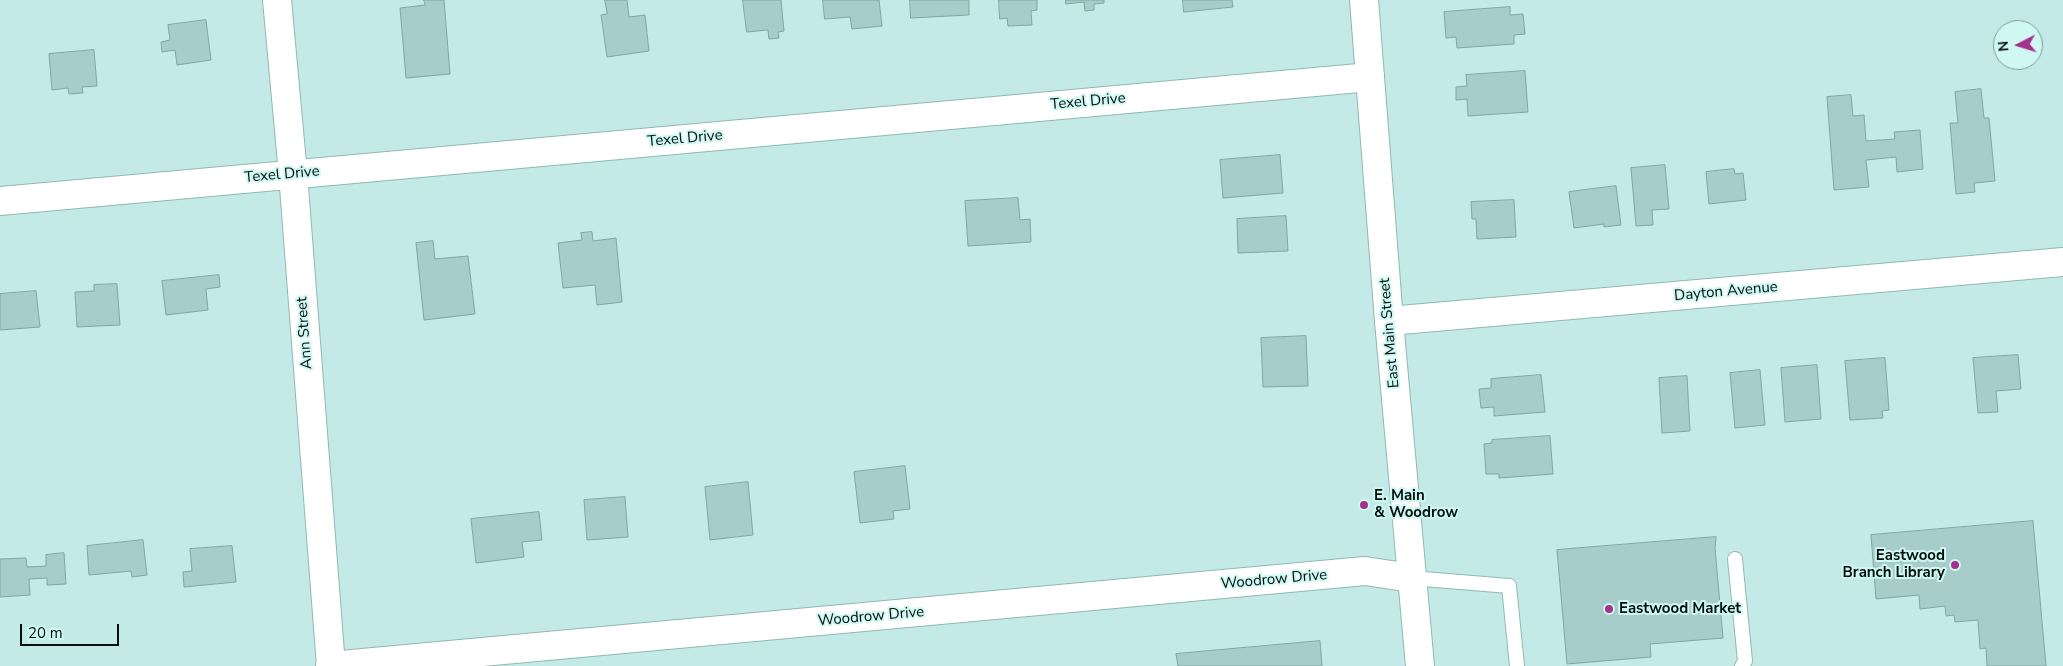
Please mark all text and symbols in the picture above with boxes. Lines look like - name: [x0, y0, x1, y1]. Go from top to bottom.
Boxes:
- north arrow: [1993, 20, 2043, 70]
- text: N: [1994, 40, 2013, 52]
- street label: Texel Drive: [1050, 90, 1126, 114]
- street label: Texel Drive: [647, 127, 723, 151]
- street label: Texel Drive: [244, 163, 320, 187]
- street label: East Main Street: [1376, 277, 1404, 389]
- street label: Dayton Avenue: [1674, 279, 1778, 305]
- street label: Ann Street: [293, 296, 317, 370]
- place label: E. Main & Woodrow: [1374, 487, 1458, 522]
- marker: E. Main & Woodrow: [1358, 499, 1370, 511]
- place label: Eastwood Branch Library: [1843, 547, 1945, 582]
- marker: Eastwood Branch Library: [1949, 559, 1961, 571]
- street label: Woodrow Drive: [1220, 566, 1328, 594]
- place label: Eastwood Market: [1619, 600, 1741, 618]
- street label: Woodrow Drive: [817, 603, 925, 631]
- marker: Eastwood Market: [1603, 603, 1615, 615]
- scale bar: [22, 614, 121, 646]
- text: 20 m: [28, 623, 63, 643]

